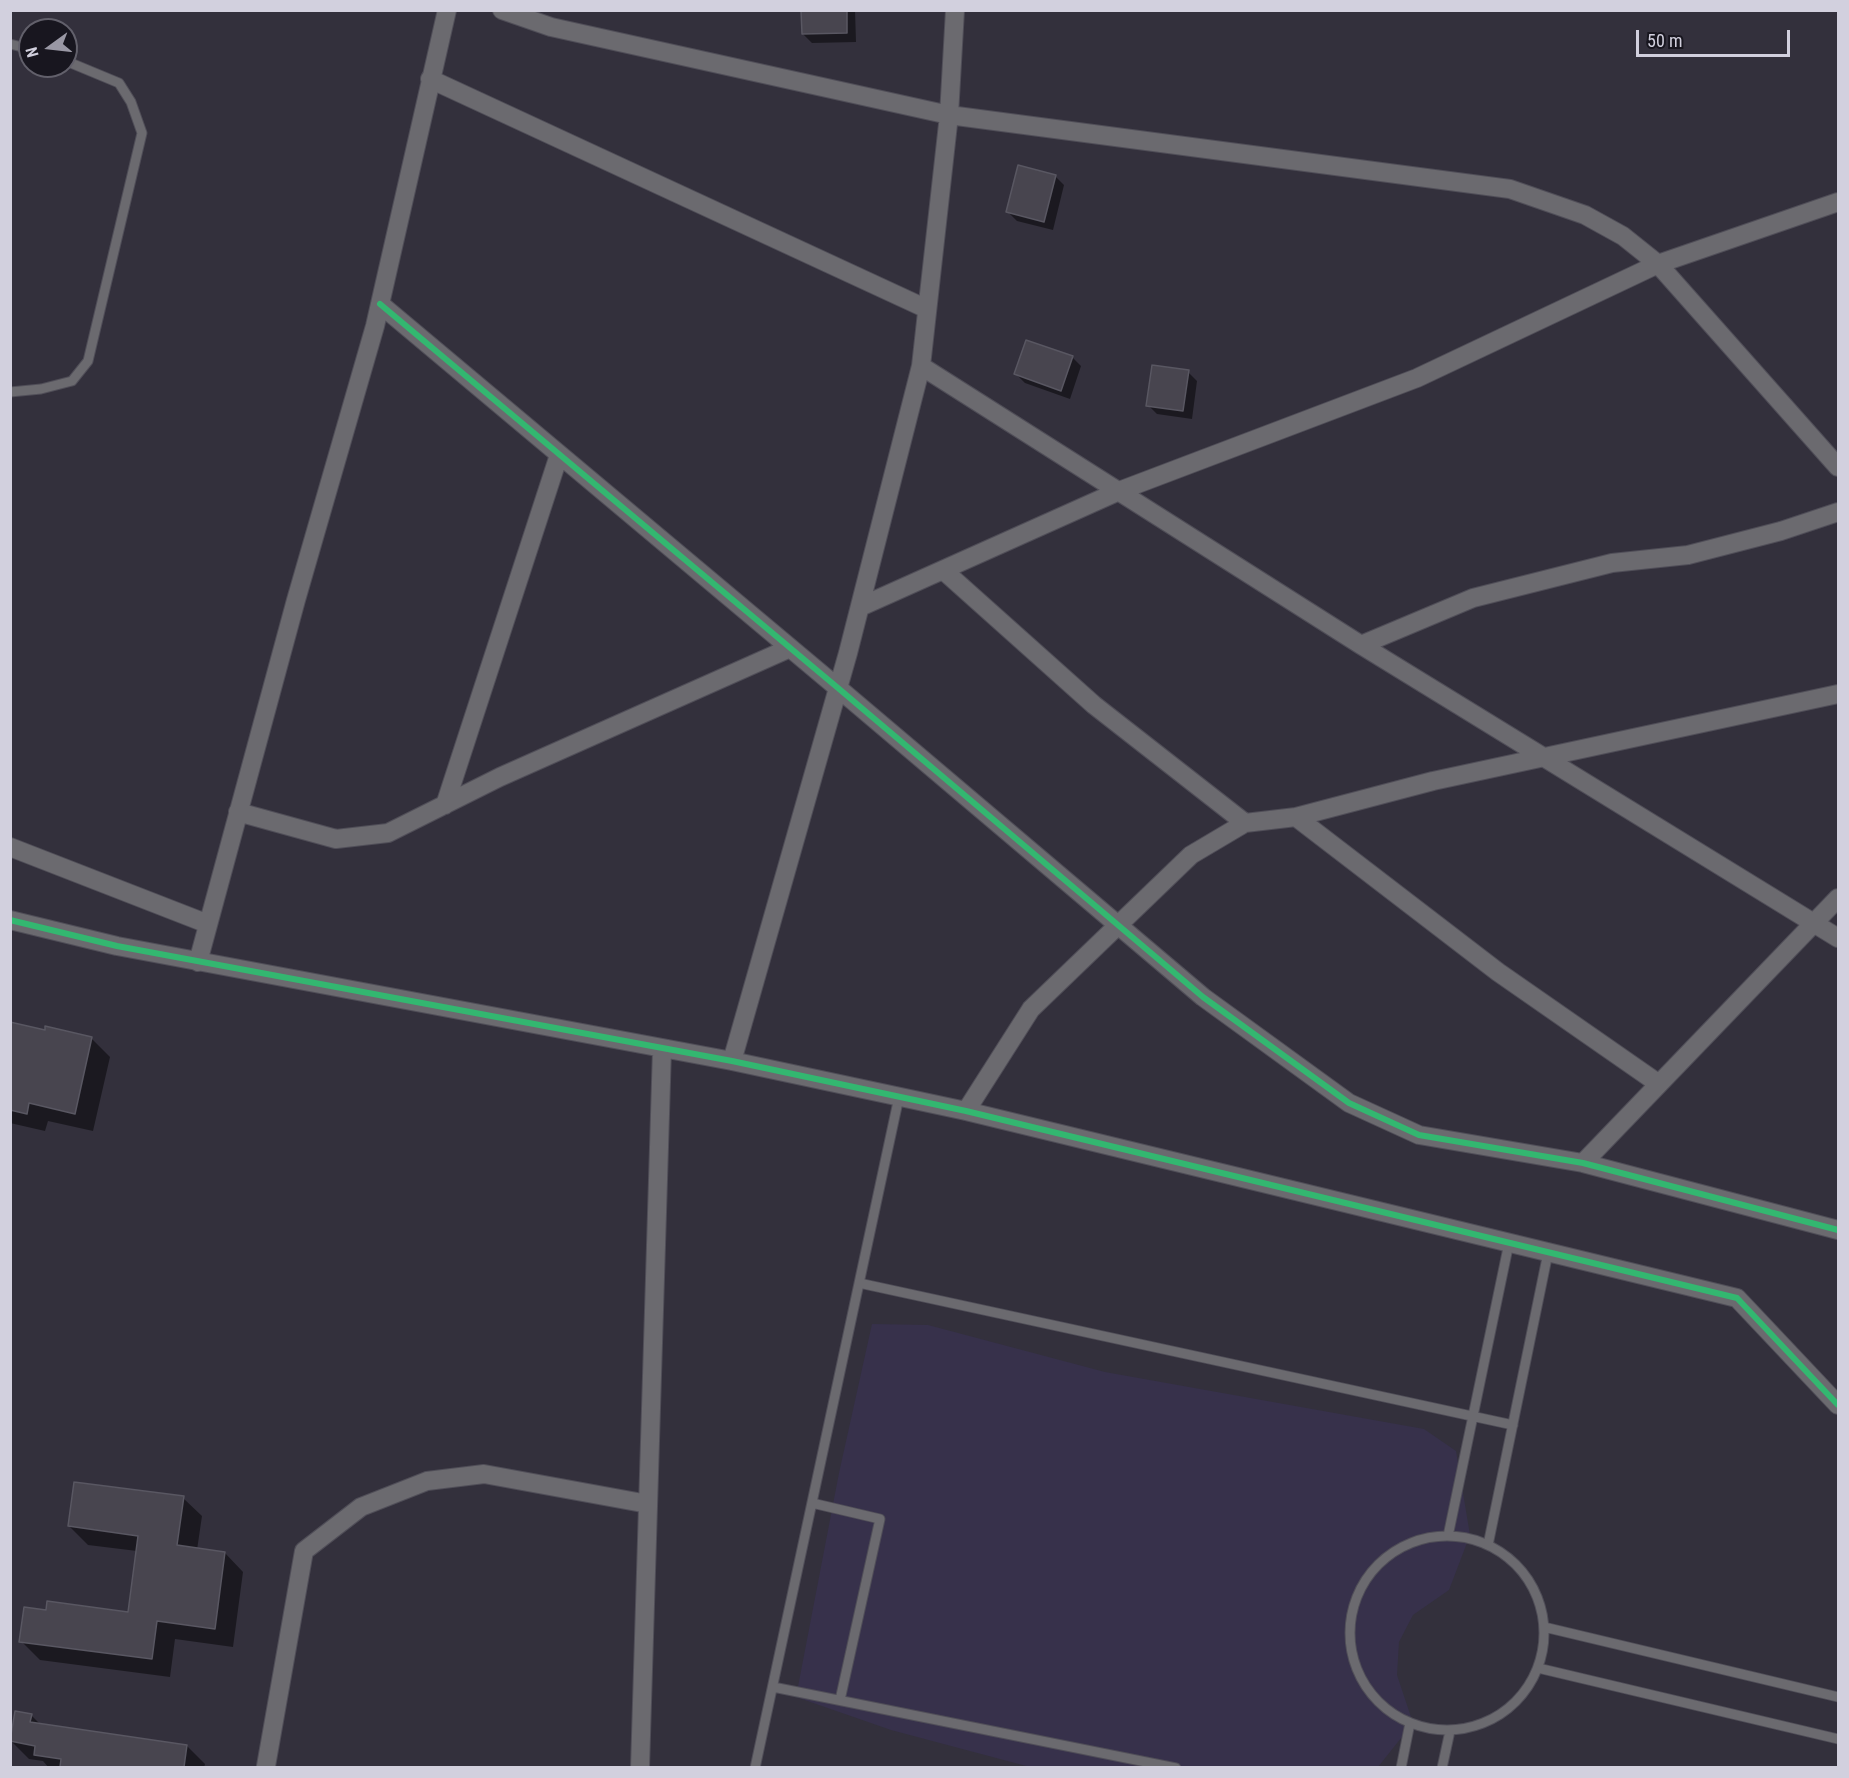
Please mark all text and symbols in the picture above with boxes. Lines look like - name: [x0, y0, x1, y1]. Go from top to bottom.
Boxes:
- north arrow: [18, 18, 78, 78]
- scale bar: [1639, 18, 1794, 56]
- text: 50 m: [1647, 30, 1682, 51]
- text: N: [22, 45, 43, 59]

